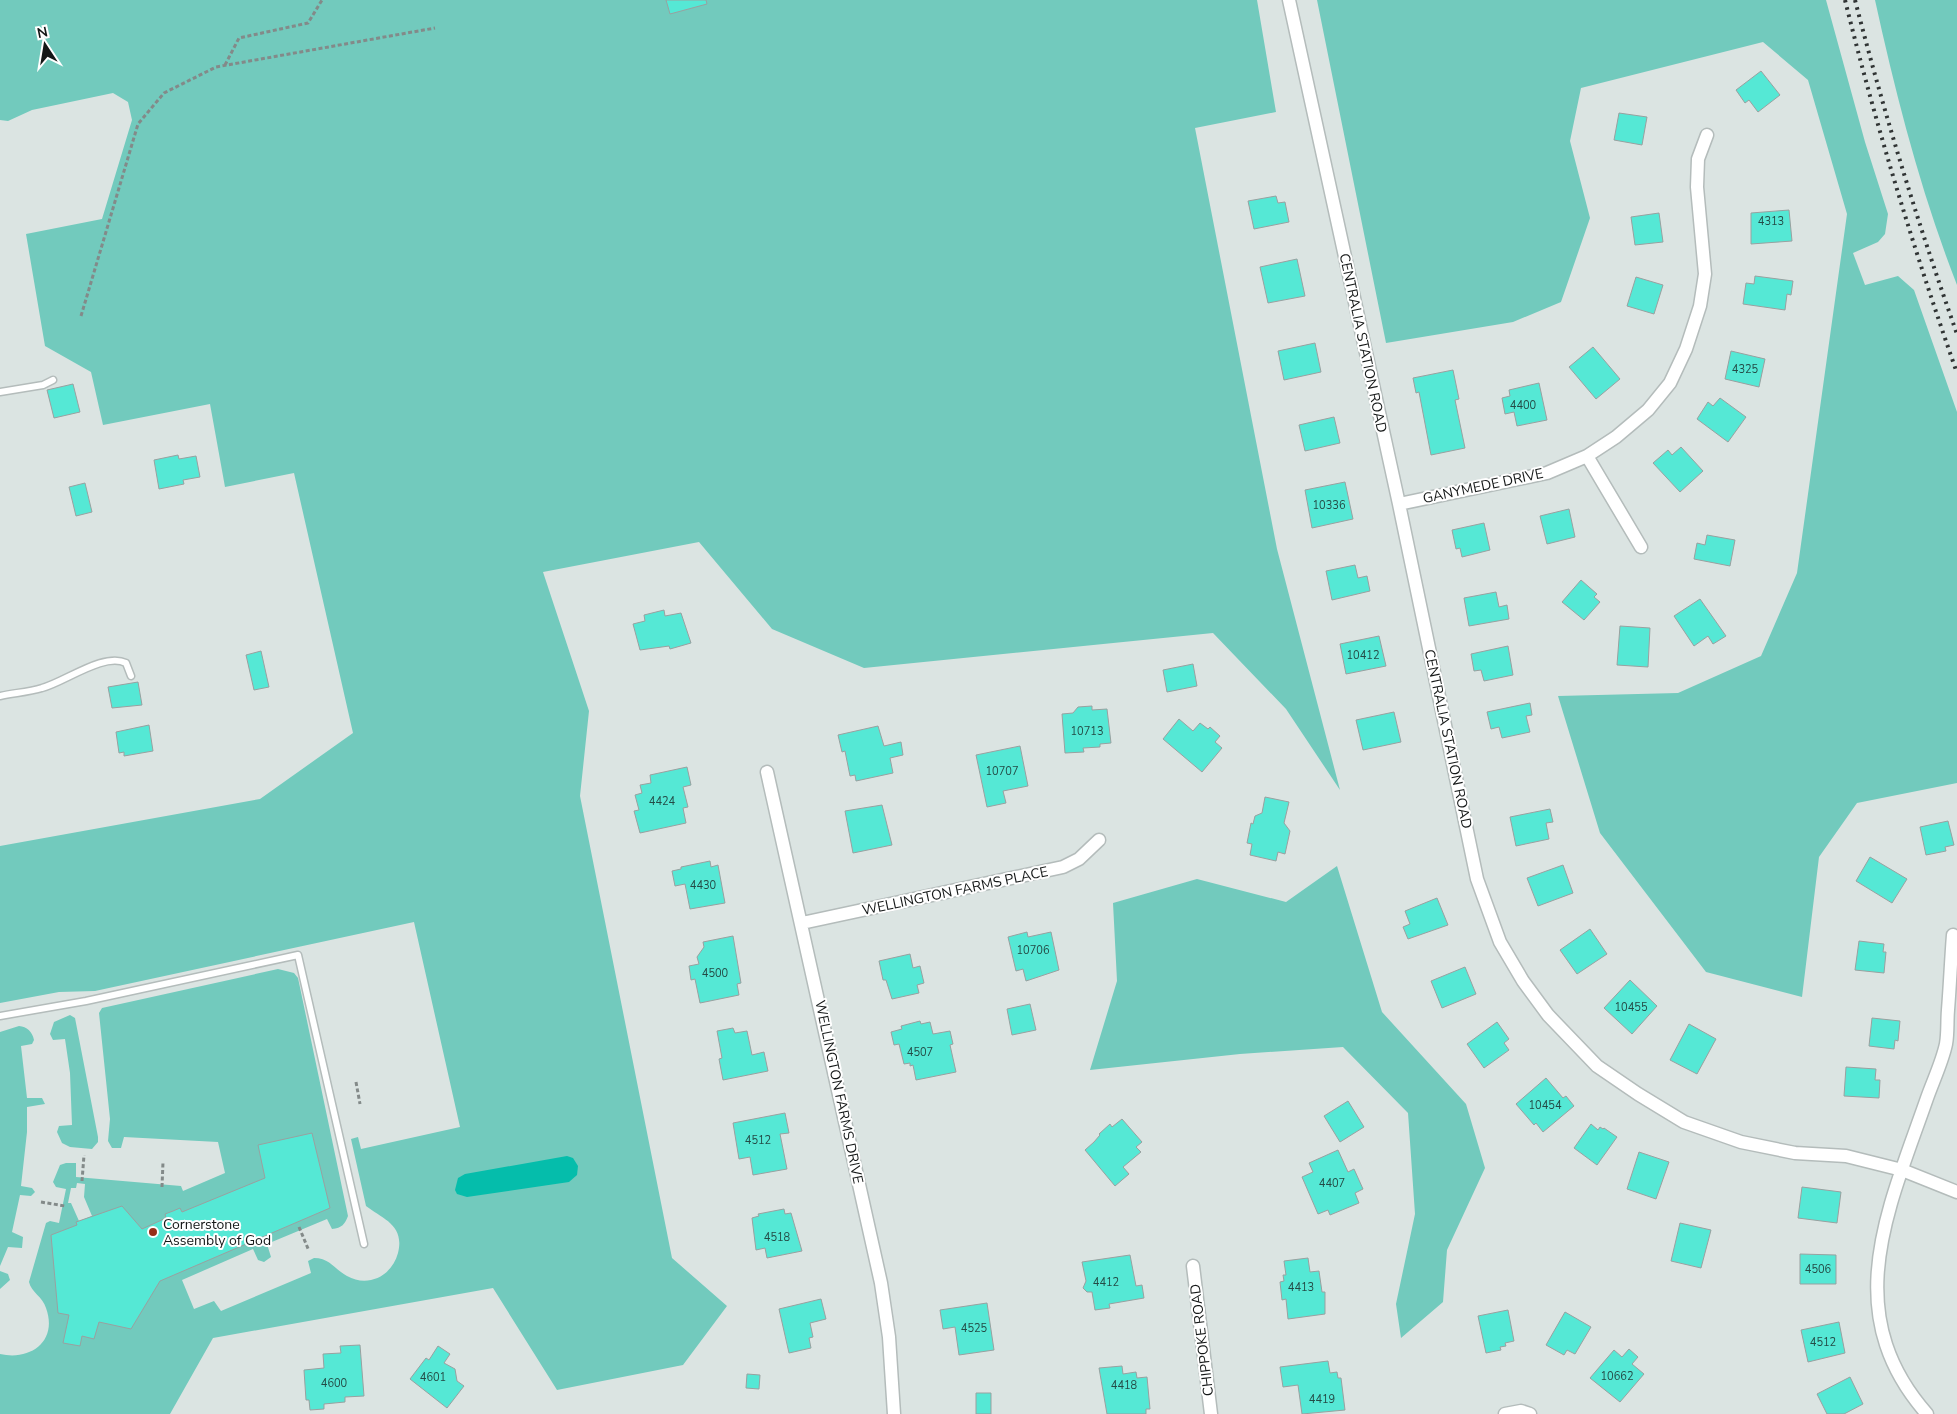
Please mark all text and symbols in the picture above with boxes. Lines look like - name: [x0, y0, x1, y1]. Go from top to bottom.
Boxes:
- north arrow: [20, 20, 70, 70]
- text: N: [35, 22, 50, 43]
- house number: 4313: [1758, 214, 1784, 229]
- street label: CENTRALIA STATION ROAD: [1335, 252, 1391, 434]
- house number: 4325: [1732, 362, 1759, 377]
- house number: 4400: [1510, 398, 1537, 413]
- street label: GANYMEDE DRIVE: [1421, 464, 1545, 508]
- house number: 10336: [1313, 498, 1346, 513]
- house number: 10412: [1347, 648, 1380, 663]
- street label: CENTRALIA STATION ROAD: [1420, 648, 1476, 830]
- house number: 10713: [1071, 724, 1104, 739]
- house number: 10707: [986, 764, 1019, 779]
- house number: 4424: [649, 794, 676, 809]
- street label: WELLINGTON FARMS PLACE: [860, 862, 1050, 920]
- house number: 4430: [690, 878, 717, 893]
- house number: 10706: [1017, 943, 1050, 958]
- house number: 4500: [702, 966, 729, 981]
- street label: WELLINGTON FARMS DRIVE: [810, 999, 868, 1185]
- house number: 10455: [1615, 1000, 1648, 1015]
- house number: 4507: [907, 1045, 933, 1060]
- house number: 10454: [1529, 1098, 1562, 1113]
- house number: 4512: [745, 1133, 771, 1148]
- house number: 4407: [1319, 1176, 1345, 1191]
- place label: Cornerstone Assembly of God: [163, 1215, 271, 1250]
- marker: Cornerstone Assembly of God: [147, 1226, 159, 1238]
- house number: 4518: [764, 1230, 791, 1245]
- house number: 4506: [1805, 1262, 1832, 1277]
- house number: 4412: [1093, 1275, 1119, 1290]
- house number: 4413: [1288, 1280, 1314, 1295]
- street label: CHIPPOKE ROAD: [1186, 1283, 1218, 1397]
- house number: 4525: [961, 1321, 988, 1336]
- house number: 4512: [1810, 1335, 1836, 1350]
- house number: 10662: [1601, 1369, 1634, 1384]
- house number: 4601: [420, 1370, 446, 1385]
- house number: 4600: [321, 1376, 348, 1391]
- house number: 4418: [1111, 1378, 1138, 1393]
- house number: 4419: [1309, 1392, 1335, 1407]

